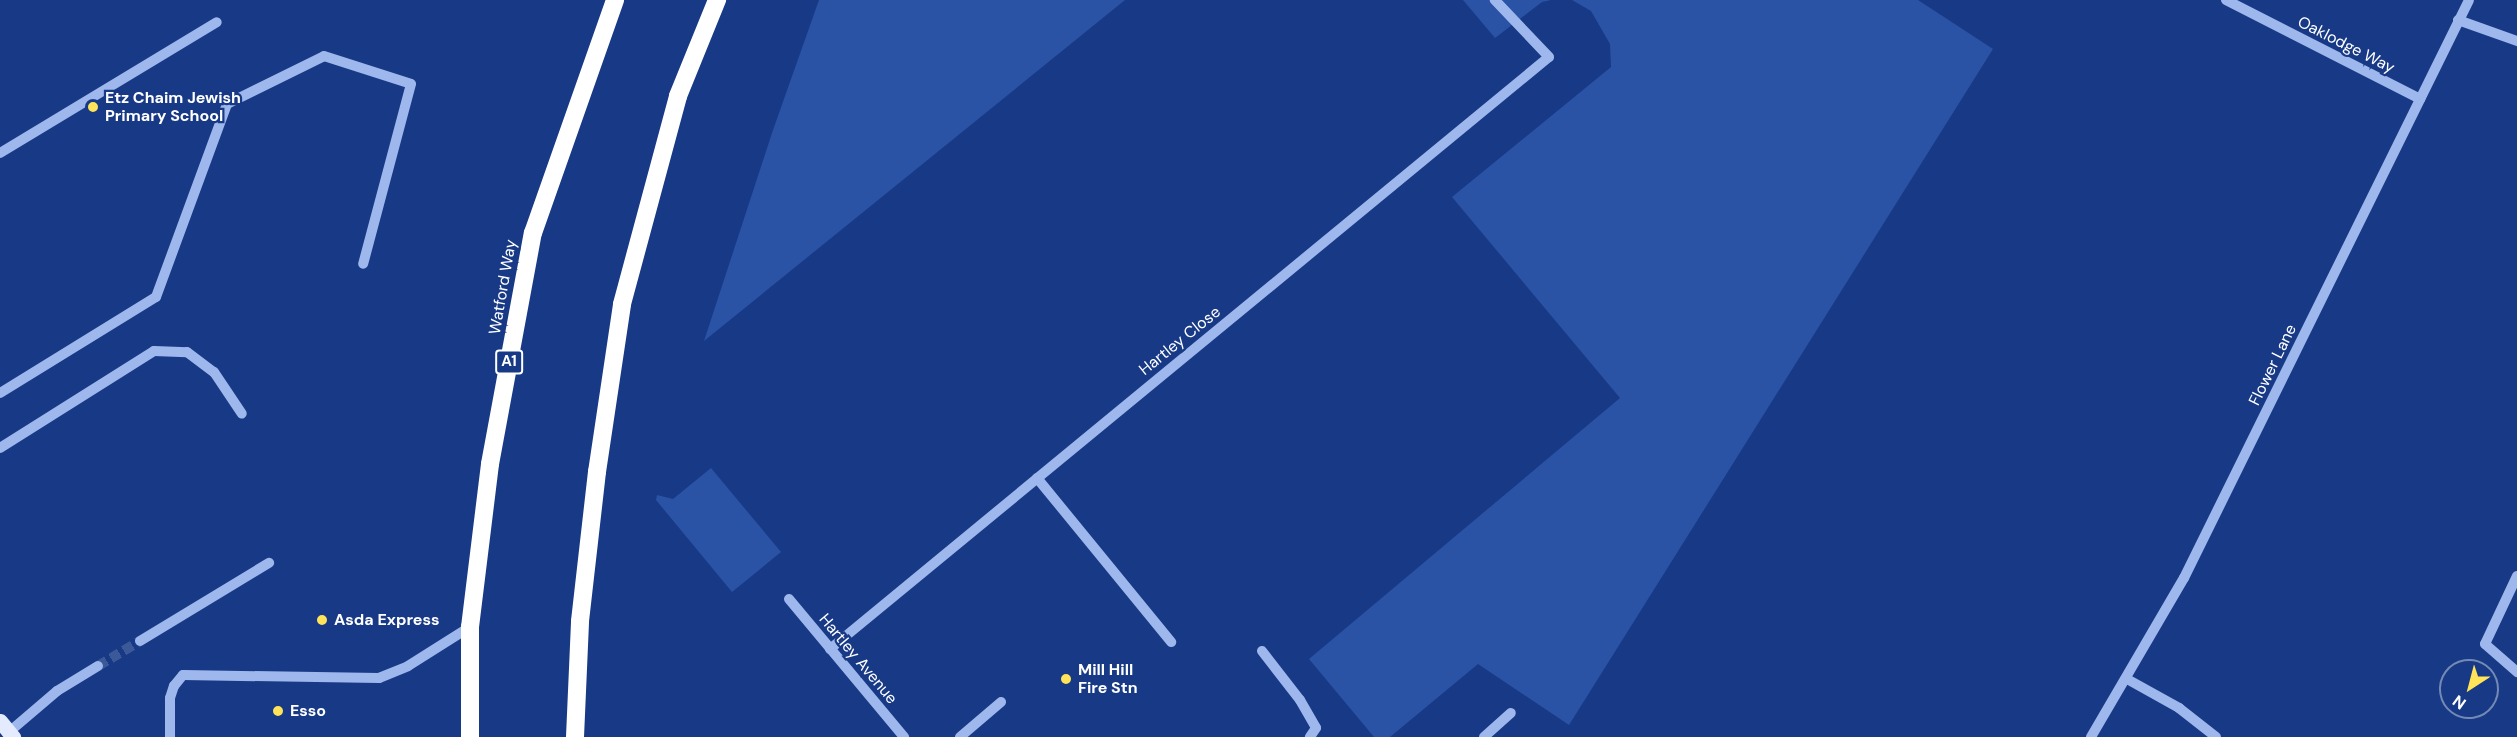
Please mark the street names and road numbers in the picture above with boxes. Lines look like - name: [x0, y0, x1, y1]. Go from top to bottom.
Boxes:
- street label: Oaklodge Way: [2294, 12, 2398, 78]
- street label: Watford Way: [485, 238, 521, 336]
- street label: Hartley Close: [1136, 302, 1224, 380]
- street label: Flower Lane: [2245, 321, 2301, 409]
- road number: A1: [494, 350, 524, 374]
- street label: Hartley Avenue: [815, 610, 901, 708]

